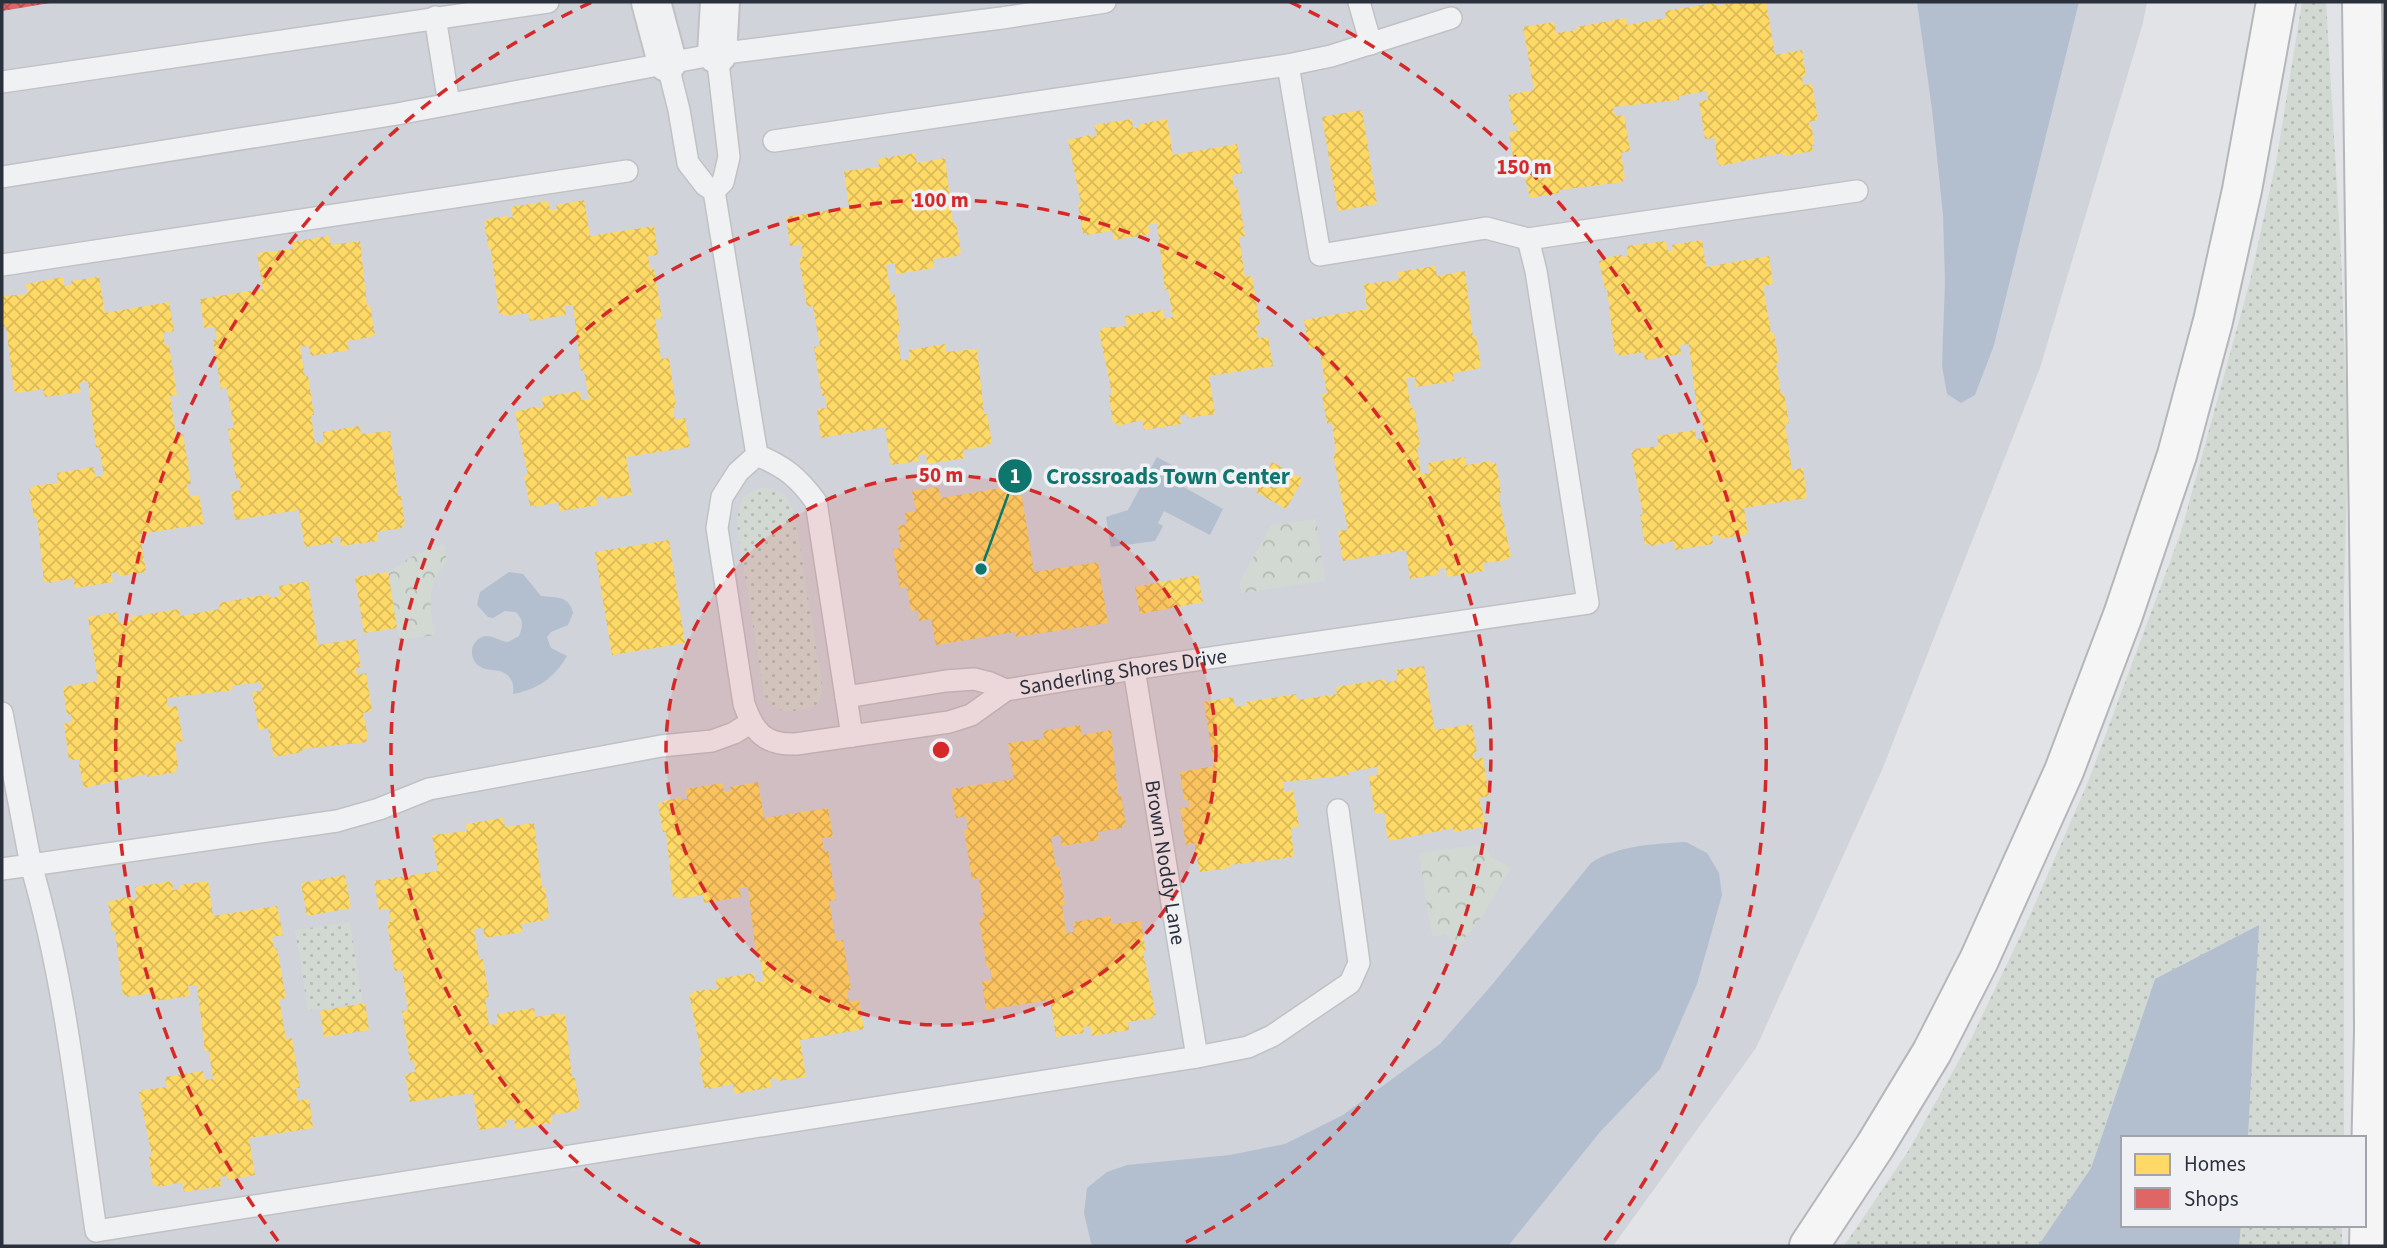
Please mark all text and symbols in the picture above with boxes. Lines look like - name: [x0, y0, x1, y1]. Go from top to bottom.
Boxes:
- text: 150 m: [1496, 152, 1552, 182]
- text: 100 m: [913, 185, 969, 215]
- callout: Crossroads Town Center: [997, 454, 1304, 498]
- text: 50 m: [919, 460, 963, 490]
- text: Crossroads Town Center: [1046, 460, 1291, 493]
- text: 1: [1009, 461, 1021, 491]
- street label: Sanderling Shores Drive: [1017, 641, 1229, 703]
- centre of rings: [929, 738, 953, 762]
- street label: Brown Noddy Lane: [1137, 778, 1194, 947]
- legend: [2121, 1136, 2366, 1227]
- text: Homes: [2184, 1149, 2246, 1179]
- text: Shops: [2184, 1184, 2239, 1214]

